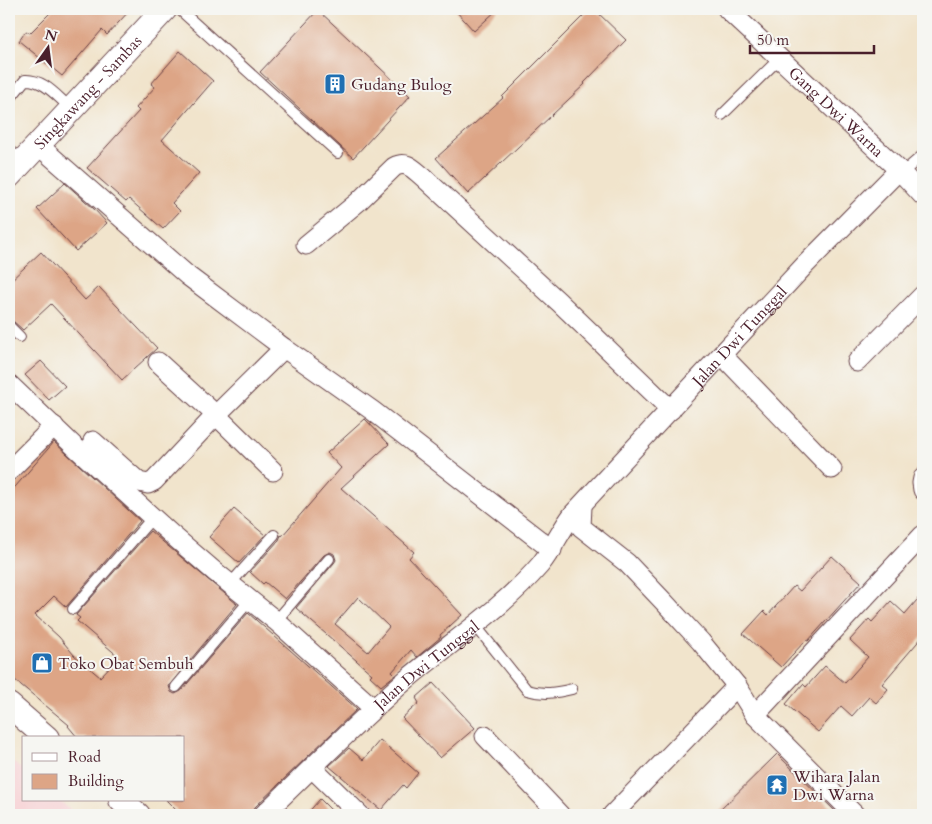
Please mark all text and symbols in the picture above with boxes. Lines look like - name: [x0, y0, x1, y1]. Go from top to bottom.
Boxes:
- north arrow: [22, 22, 72, 72]
- scale bar: [750, 22, 873, 54]
- text: N: [43, 25, 59, 47]
- text: 50 m: [757, 30, 789, 50]
- street label: Singkawang - Sambas: [29, 31, 147, 155]
- street label: Gang Dwi Warna: [783, 62, 888, 162]
- building icon: Gudang Bulog: [323, 72, 347, 96]
- place label: Gudang Bulog: [351, 74, 452, 96]
- street label: Jalan Dwi Tunggal: [686, 281, 792, 393]
- street label: Jalan Dwi Tunggal: [368, 616, 484, 716]
- shop icon: Toko Obat Sembuh: [30, 651, 54, 675]
- place label: Toko Obat Sembuh: [58, 653, 194, 675]
- legend: [22, 736, 185, 802]
- text: Road: [68, 747, 101, 767]
- place label: Wihara Jalan Dwi Warna: [792, 766, 880, 806]
- text: Building: [68, 771, 124, 791]
- temple icon: Wihara Jalan Dwi Warna: [765, 773, 789, 797]

